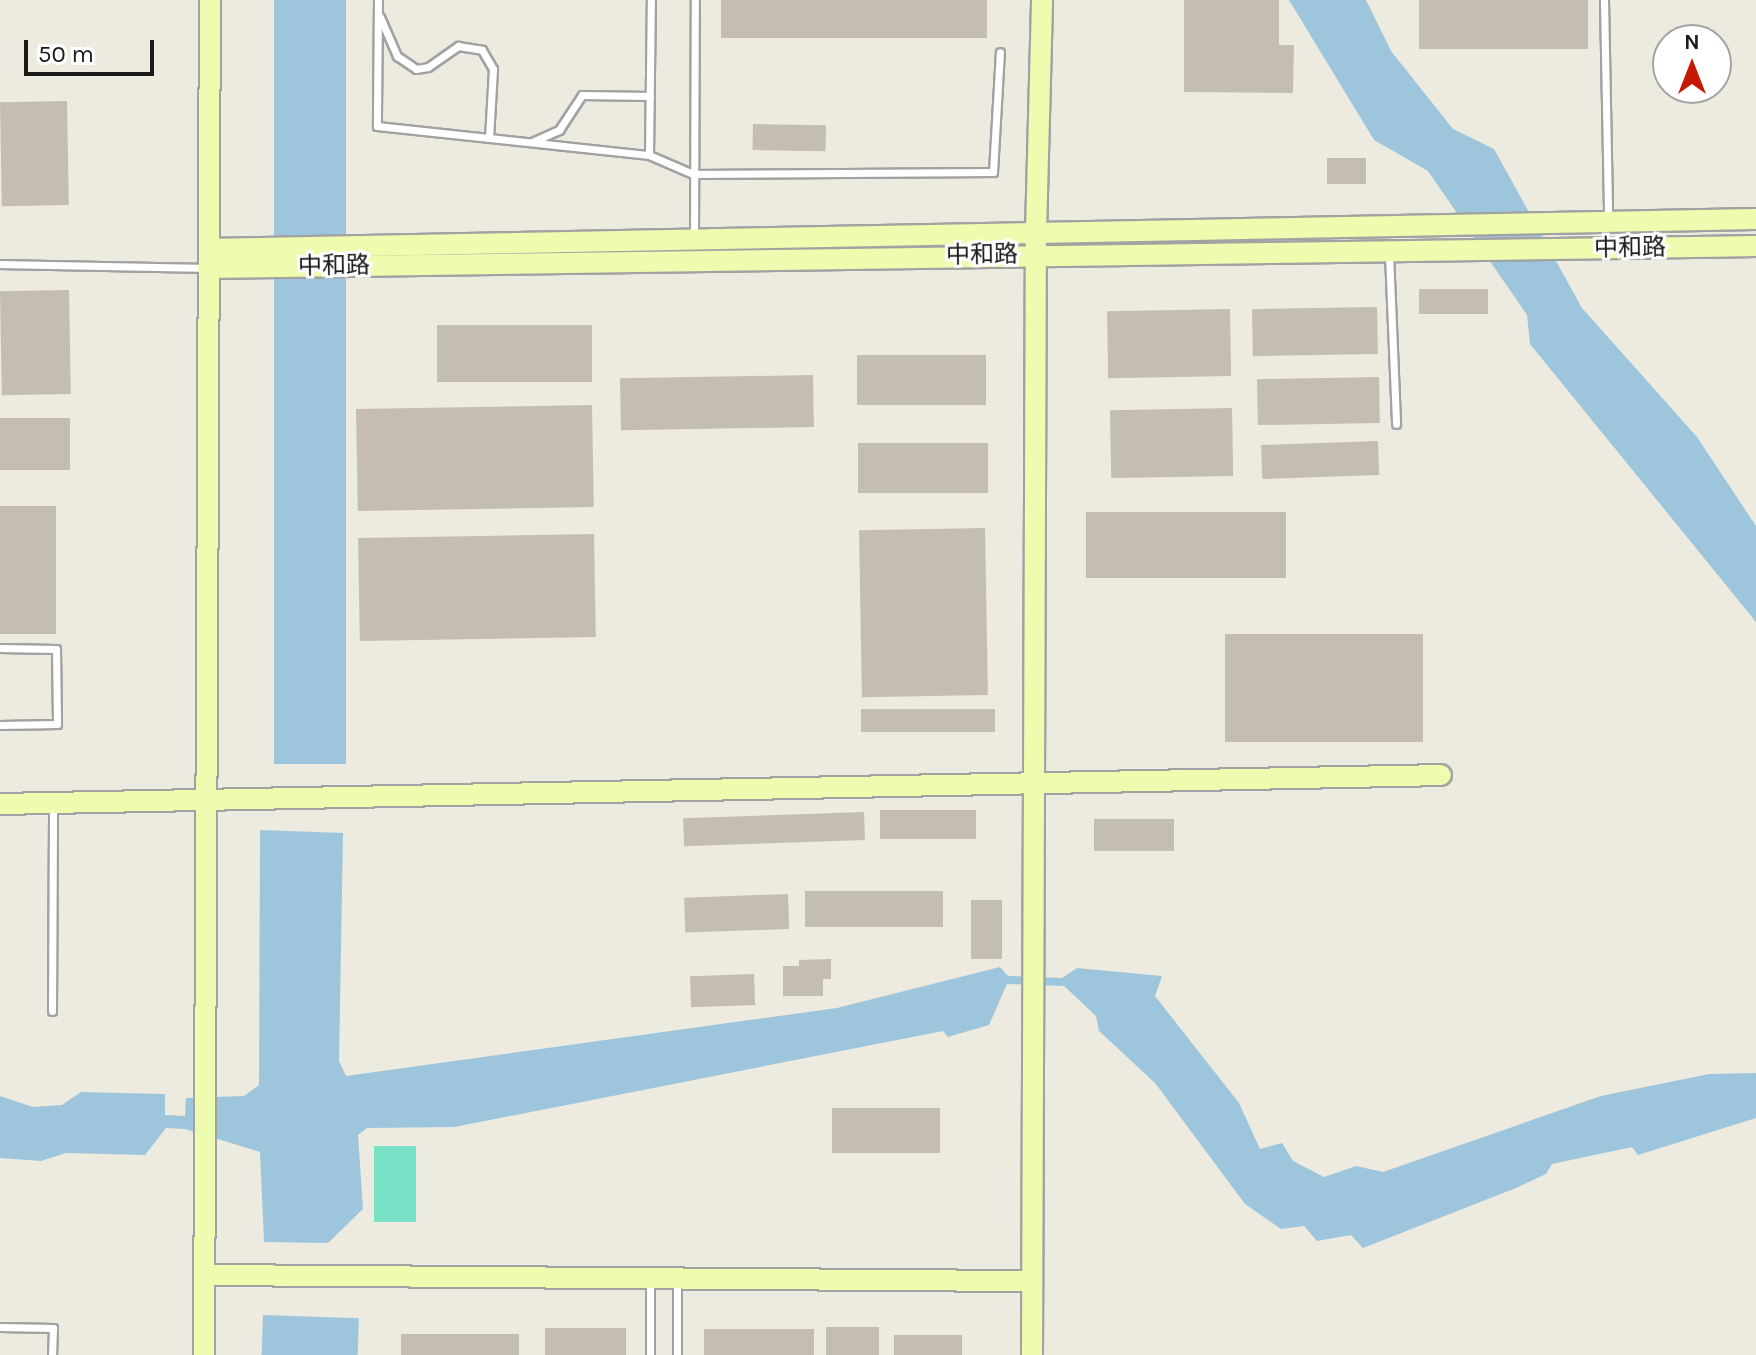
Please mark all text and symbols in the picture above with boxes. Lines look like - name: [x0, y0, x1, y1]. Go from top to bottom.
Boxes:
- scale bar: [28, 24, 158, 74]
- north arrow: [1652, 24, 1732, 104]
- text: N: [1684, 29, 1700, 55]
- text: 50 m: [38, 40, 94, 68]
- street label: 中和路: [1594, 233, 1666, 263]
- street label: 中和路: [946, 240, 1018, 270]
- street label: 中和路: [298, 251, 370, 281]

